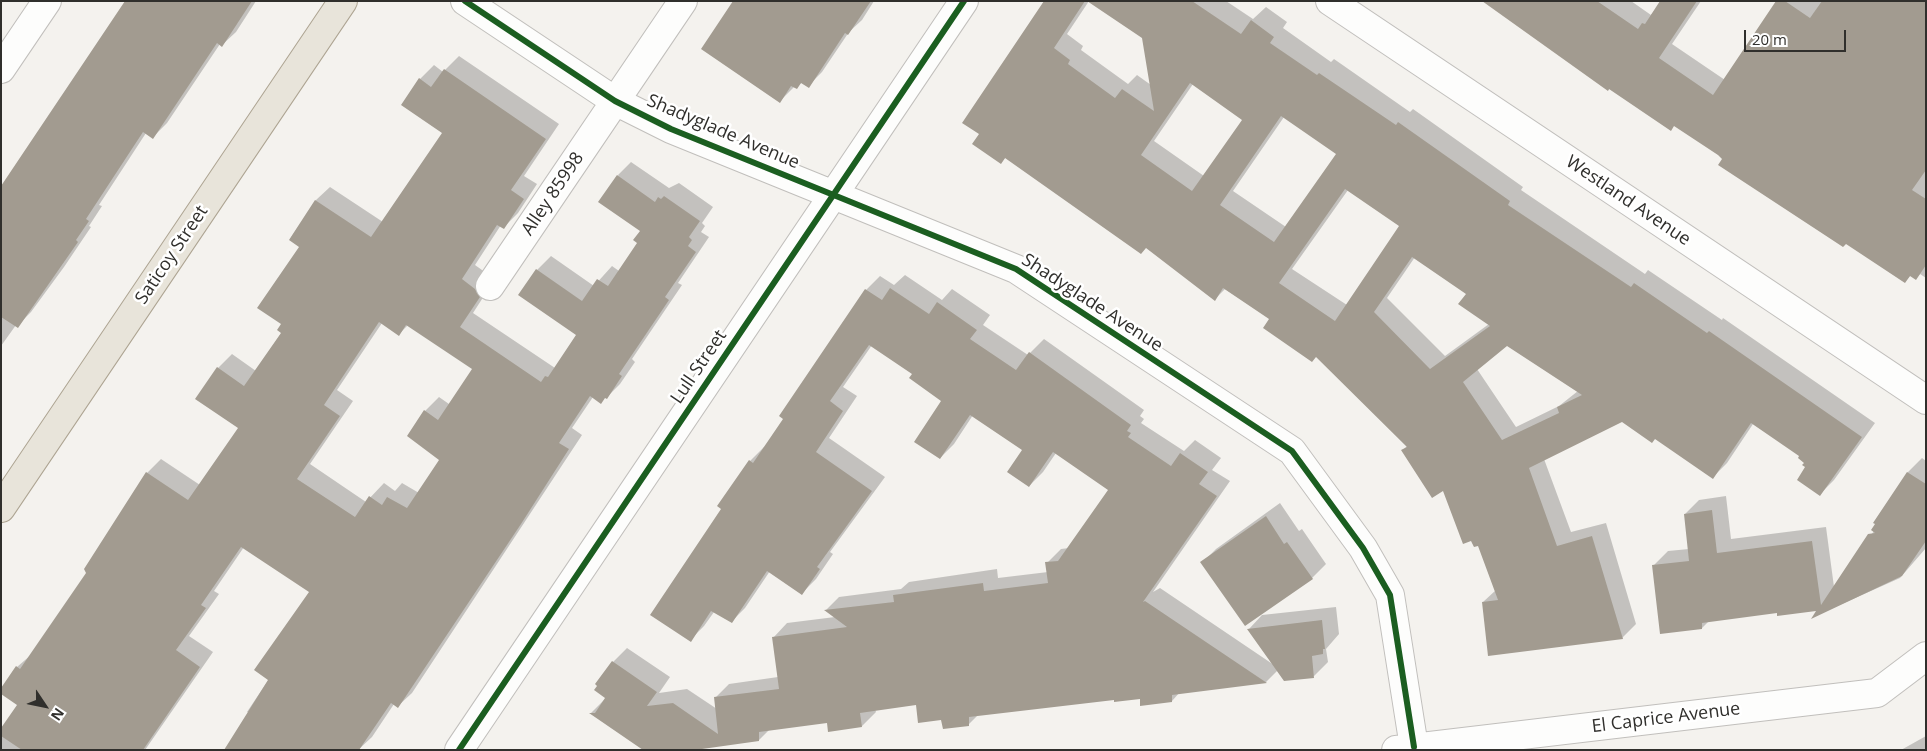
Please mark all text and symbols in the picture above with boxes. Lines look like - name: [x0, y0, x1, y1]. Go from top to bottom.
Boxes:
- scale bar: [1747, 20, 1850, 52]
- text: 20 m: [1752, 29, 1787, 49]
- street label: Shadyglade Avenue: [643, 90, 803, 174]
- street label: Alley 85998: [517, 148, 589, 240]
- street label: Westland Avenue: [1562, 151, 1694, 251]
- street label: Saticoy Street: [131, 202, 213, 308]
- street label: Shadyglade Avenue: [1017, 249, 1167, 357]
- street label: Lull Street: [666, 326, 732, 408]
- north arrow: [20, 681, 70, 731]
- street label: El Caprice Avenue: [1590, 698, 1742, 738]
- text: N: [47, 705, 69, 725]

